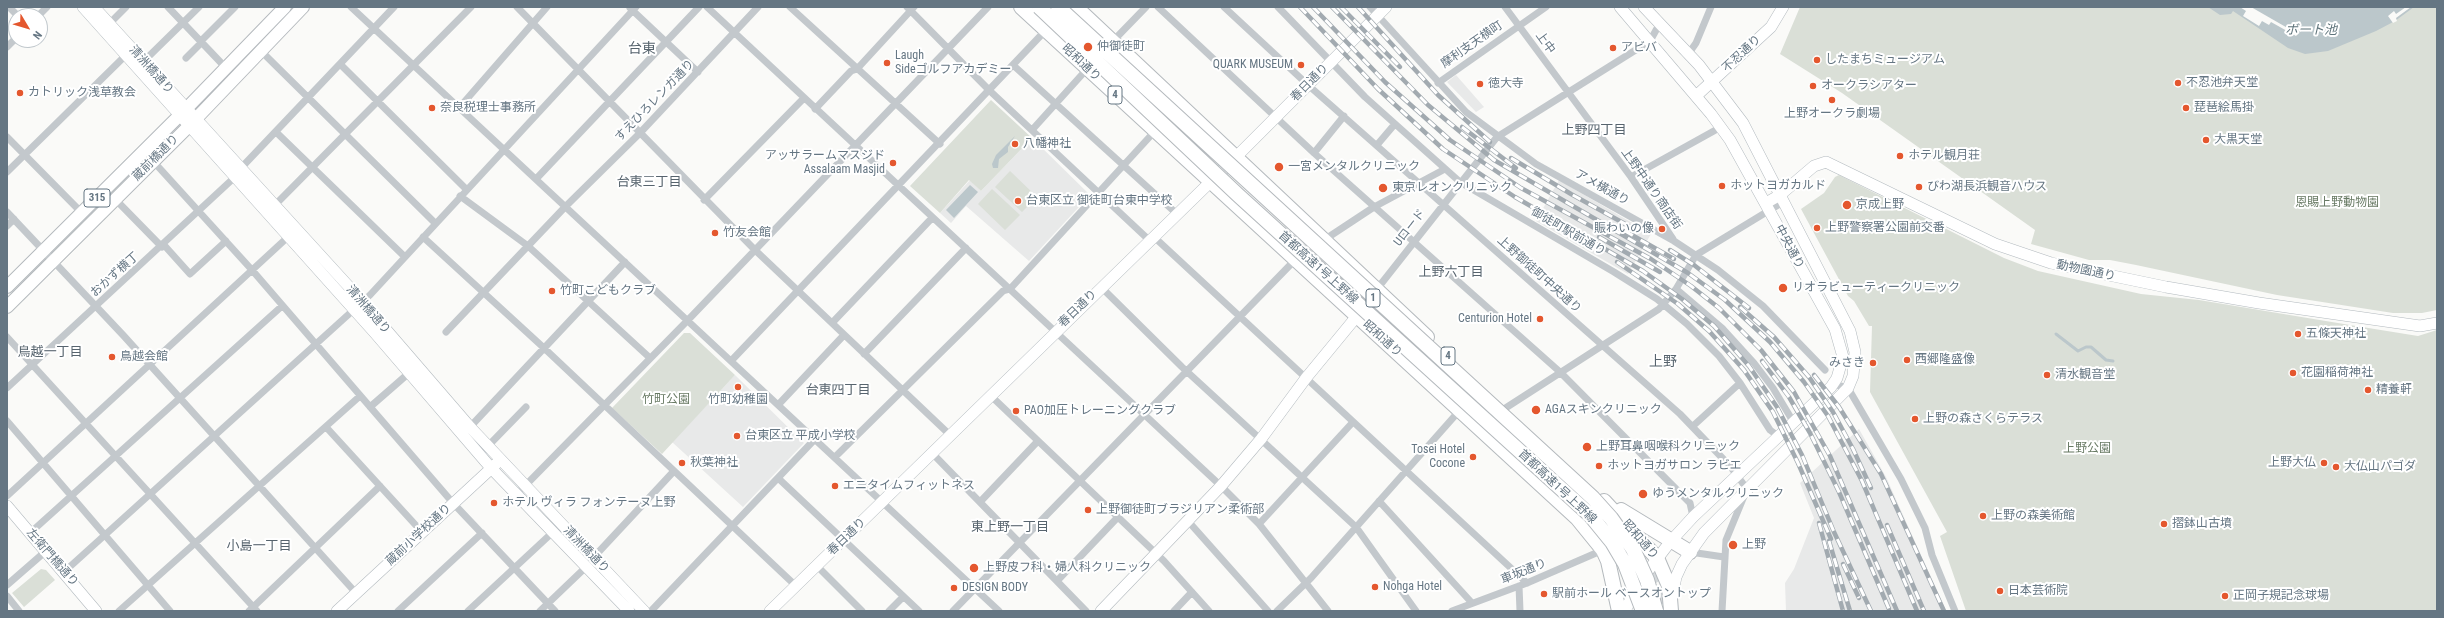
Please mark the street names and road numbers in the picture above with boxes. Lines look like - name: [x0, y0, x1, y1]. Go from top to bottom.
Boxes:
- street label: 摩利支天横町: [1438, 18, 1506, 72]
- street label: 上中: [1532, 29, 1558, 57]
- street label: 不忍通り: [1720, 32, 1764, 76]
- street label: 昭和通り: [1059, 41, 1103, 85]
- street label: 清洲橋通り: [126, 43, 176, 97]
- street label: すえひろレンガ通り: [612, 57, 698, 145]
- street label: 春日通り: [1288, 61, 1332, 105]
- road number: 4: [1108, 86, 1122, 104]
- street label: 蔵前橋通り: [130, 132, 182, 184]
- street label: 上野中通り商店街: [1618, 146, 1684, 232]
- street label: アメ横通り: [1572, 167, 1632, 209]
- road number: 315: [84, 189, 110, 207]
- street label: 御徒町駅前通り: [1528, 205, 1608, 259]
- street label: Uロード: [1391, 207, 1429, 249]
- street label: 中央通り: [1771, 222, 1807, 272]
- street label: 首都高速1号上野線: [1275, 229, 1361, 307]
- street label: 上野御徒町中央通り: [1494, 234, 1584, 316]
- street label: おかず横丁: [88, 250, 142, 300]
- street label: 動物園通り: [2055, 258, 2117, 284]
- street label: 清洲橋通り: [343, 283, 393, 337]
- street label: 春日通り: [1056, 287, 1100, 331]
- road number: 1: [1366, 289, 1380, 307]
- street label: 昭和通り: [1359, 318, 1405, 360]
- road number: 4: [1441, 347, 1455, 365]
- street label: 首都高速1号上野線: [1515, 447, 1599, 527]
- street label: 蔵前小学校通り: [383, 501, 455, 569]
- street label: 春日通り: [825, 515, 869, 559]
- street label: 昭和通り: [1619, 517, 1661, 563]
- street label: 清洲橋通り: [560, 523, 612, 577]
- street label: 左衛門橋通り: [23, 526, 81, 590]
- street label: 車坂通り: [1499, 556, 1549, 588]

